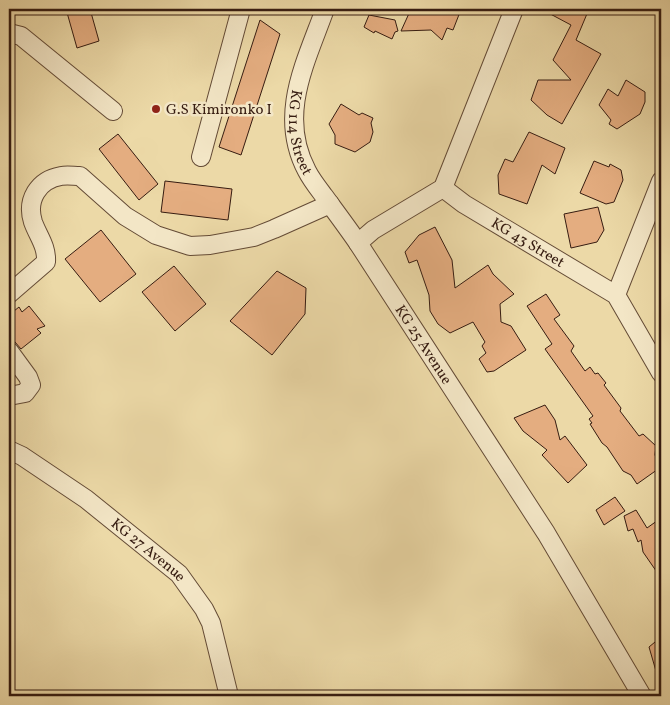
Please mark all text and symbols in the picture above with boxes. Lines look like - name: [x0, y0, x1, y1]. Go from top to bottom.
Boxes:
- street label: KG 114 Street: [282, 88, 317, 179]
- place label: G.S Kimironko I: [166, 100, 272, 121]
- marker: G.S Kimironko I: [150, 103, 162, 115]
- street label: KG 43 Street: [487, 213, 568, 274]
- street label: KG 25 Avenue: [389, 301, 456, 389]
- street label: KG 27 Avenue: [106, 514, 190, 586]

